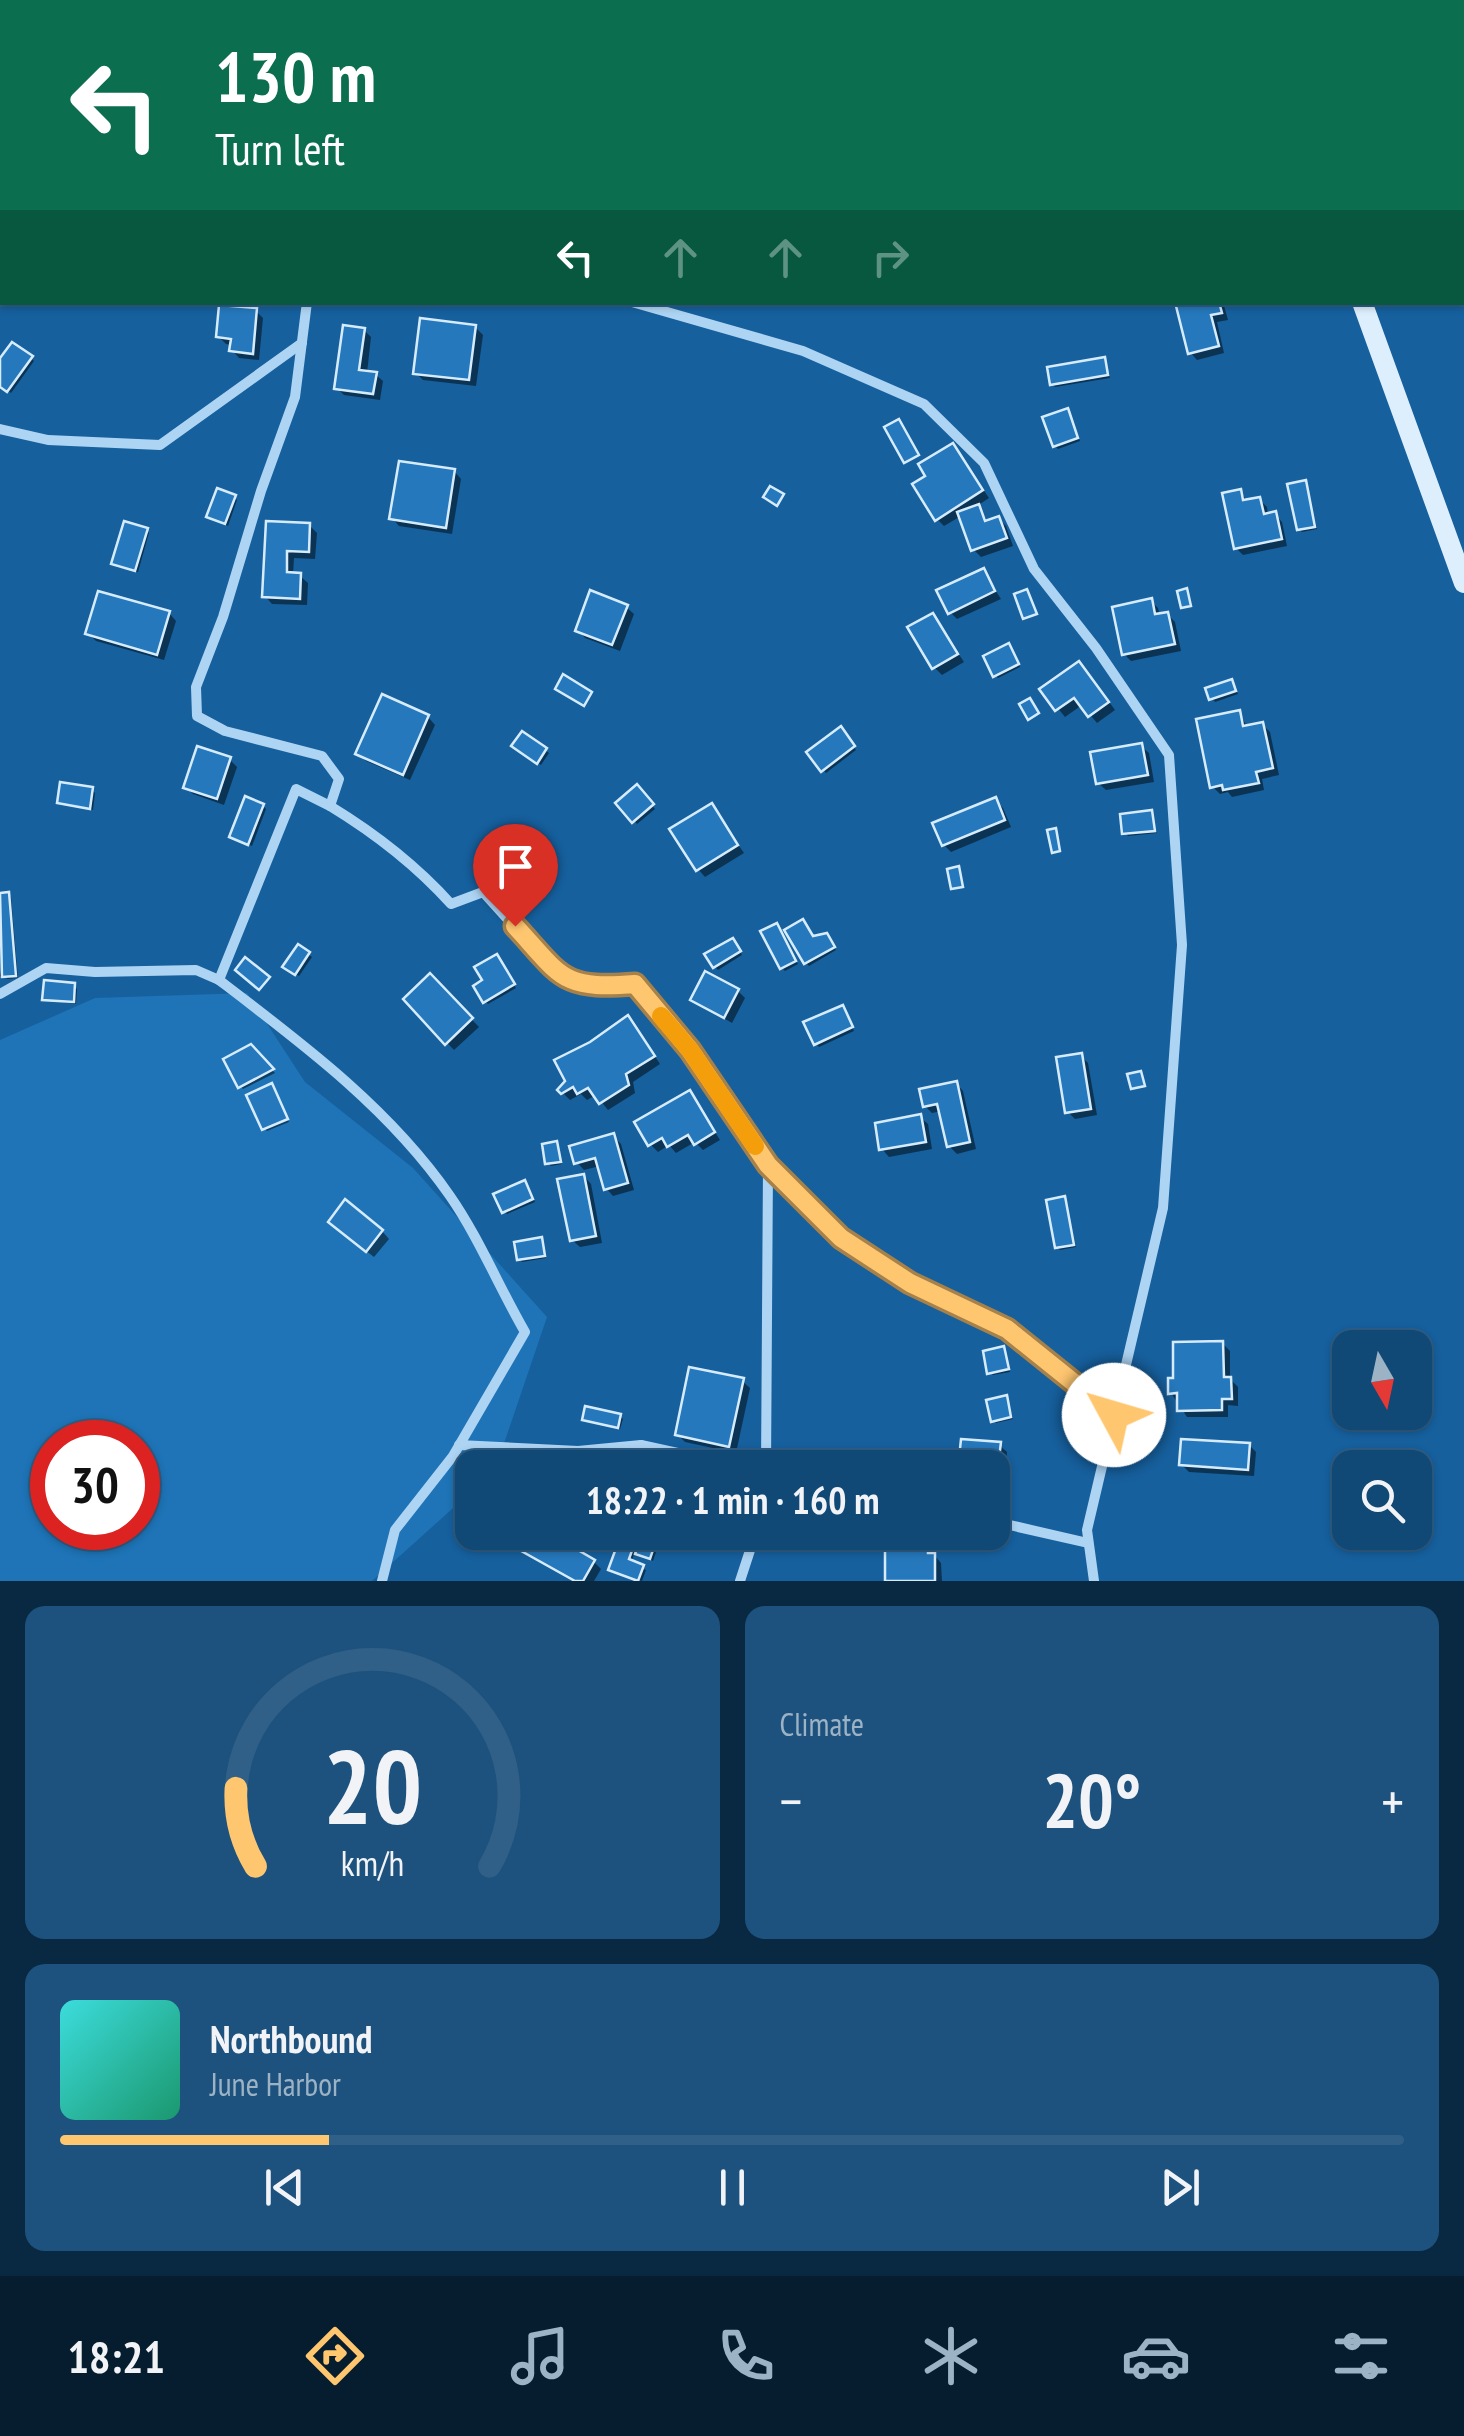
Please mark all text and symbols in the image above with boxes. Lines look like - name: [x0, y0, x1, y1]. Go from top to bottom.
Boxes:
- text: 130 m: [215, 31, 376, 121]
- icon: left: [50, 40, 180, 170]
- text: Turn left: [215, 119, 345, 177]
- icon: left: [548, 230, 603, 285]
- icon: ahead: [653, 230, 708, 285]
- icon: ahead: [758, 230, 813, 285]
- icon: right: [863, 230, 918, 285]
- pin: [473, 824, 558, 927]
- icon: arrive: [488, 839, 543, 894]
- north arrow: [1332, 1330, 1432, 1430]
- map controls: [1332, 1330, 1432, 1550]
- position arrow: [1062, 1363, 1166, 1467]
- speed limit sign: 30: [30, 1420, 160, 1550]
- button: search: [1332, 1450, 1432, 1550]
- text: 18:22 · 1 min · 160 m: [586, 1475, 879, 1524]
- text: Climate: [780, 1703, 864, 1745]
- text: 20: [323, 1718, 422, 1853]
- text: 20°: [1042, 1752, 1141, 1849]
- text: −: [780, 1765, 802, 1836]
- text: +: [1381, 1765, 1404, 1836]
- text: km/h: [341, 1840, 404, 1886]
- text: Northbound: [210, 2014, 372, 2063]
- text: June Harbor: [210, 2063, 341, 2105]
- icon: previous: [257, 2160, 312, 2215]
- icon: pause: [705, 2160, 760, 2215]
- icon: next: [1153, 2160, 1208, 2215]
- icon: directions: [300, 2321, 370, 2391]
- icon: music: [505, 2321, 575, 2391]
- icon: phone: [711, 2321, 781, 2391]
- icon: climate: [916, 2321, 986, 2391]
- icon: car: [1121, 2321, 1191, 2391]
- icon: filters: [1326, 2321, 1396, 2391]
- text: 18:21: [68, 2327, 165, 2385]

